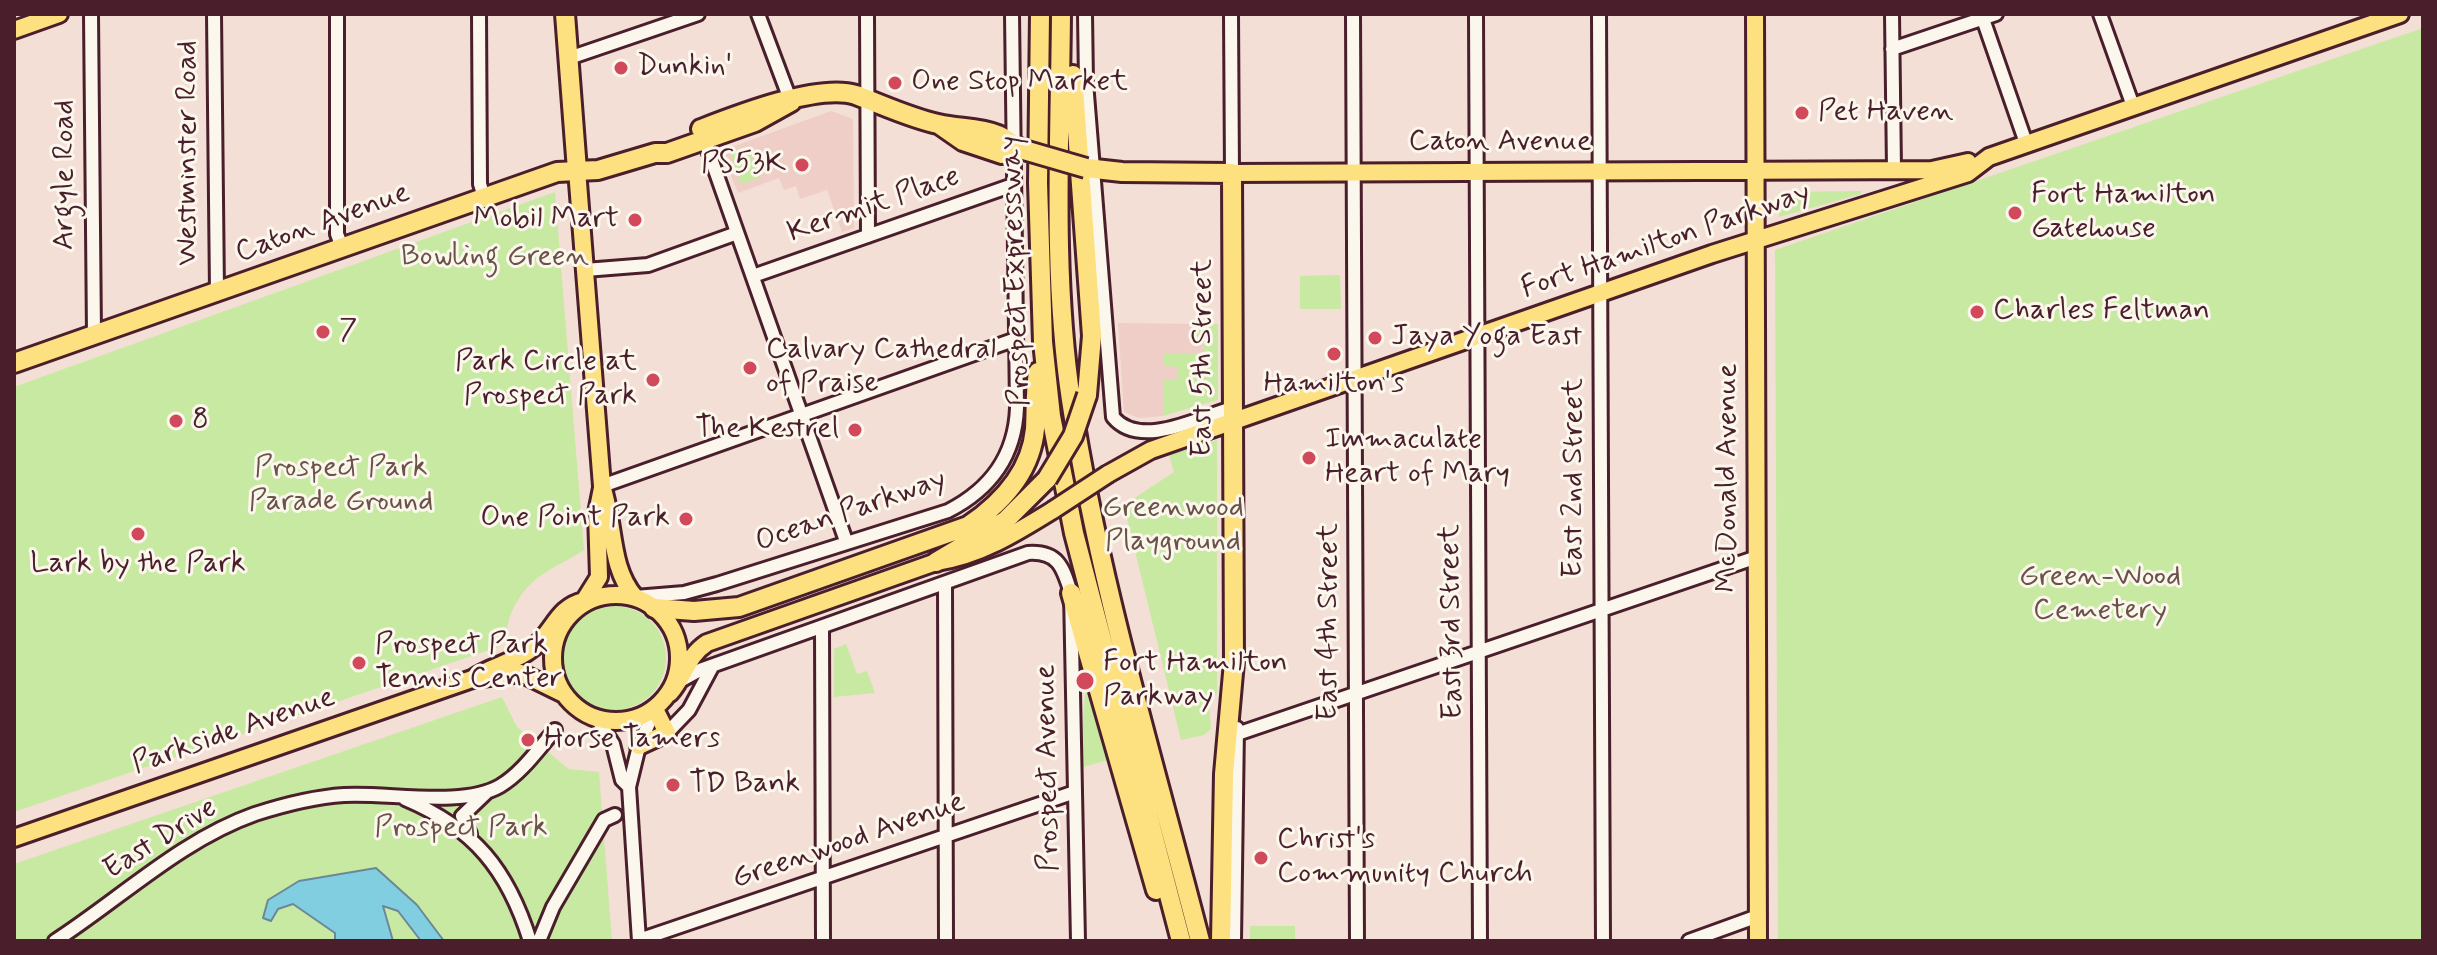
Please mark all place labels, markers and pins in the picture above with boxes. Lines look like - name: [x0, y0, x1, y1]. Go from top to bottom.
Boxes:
- place label: Dunkin': [637, 50, 732, 86]
- marker: Dunkin': [612, 59, 630, 77]
- place label: One Stop Market: [911, 65, 1128, 101]
- marker: One Stop Market: [886, 74, 904, 92]
- place label: Pet Haven: [1818, 95, 1953, 131]
- marker: Pet Haven: [1793, 104, 1811, 122]
- place label: PS53K: [701, 147, 786, 183]
- marker: PS53K: [793, 156, 811, 174]
- place label: Fort Hamilton Gatehouse: [2031, 178, 2216, 248]
- place label: Mobil Mart: [473, 202, 619, 238]
- marker: Fort Hamilton Gatehouse: [2006, 204, 2024, 222]
- marker: Mobil Mart: [626, 211, 644, 229]
- place label: Charles Feltman: [1993, 294, 2210, 330]
- marker: Charles Feltman: [1968, 303, 1986, 321]
- place label: 7: [339, 314, 357, 350]
- place label: Jaya Yoga East: [1391, 320, 1582, 356]
- marker: 7: [314, 323, 332, 341]
- marker: Jaya Yoga East: [1366, 329, 1384, 347]
- place label: Calvary Cathedral of Praise: [766, 333, 996, 404]
- place label: Park Circle at Prospect Park: [455, 345, 637, 416]
- marker: Hamilton's: [1325, 345, 1343, 363]
- marker: Calvary Cathedral of Praise: [741, 359, 759, 377]
- place label: Hamilton's: [1264, 367, 1404, 403]
- marker: Park Circle at Prospect Park: [644, 371, 662, 389]
- place label: 8: [192, 403, 209, 439]
- marker: 8: [167, 412, 185, 430]
- place label: The Kestrel: [695, 412, 839, 448]
- marker: The Kestrel: [846, 421, 864, 439]
- place label: Immaculate Heart of Mary: [1325, 423, 1510, 494]
- marker: Immaculate Heart of Mary: [1300, 449, 1318, 467]
- place label: One Point Park: [480, 501, 670, 537]
- marker: One Point Park: [677, 510, 695, 528]
- marker: Lark by the Park: [129, 525, 147, 543]
- place label: Lark by the Park: [30, 547, 246, 583]
- place label: Prospect Park Tennis Center: [375, 628, 563, 698]
- place label: Fort Hamilton Parkway: [1103, 646, 1288, 716]
- marker: Prospect Park Tennis Center: [350, 654, 368, 672]
- marker: Fort Hamilton Parkway: [1074, 670, 1096, 692]
- place label: Horse Tamers: [544, 722, 720, 758]
- marker: Horse Tamers: [519, 731, 537, 749]
- place label: TD Bank: [689, 767, 800, 803]
- marker: TD Bank: [664, 776, 682, 794]
- place label: Christ's Community Church: [1277, 823, 1533, 894]
- marker: Christ's Community Church: [1252, 849, 1270, 867]

